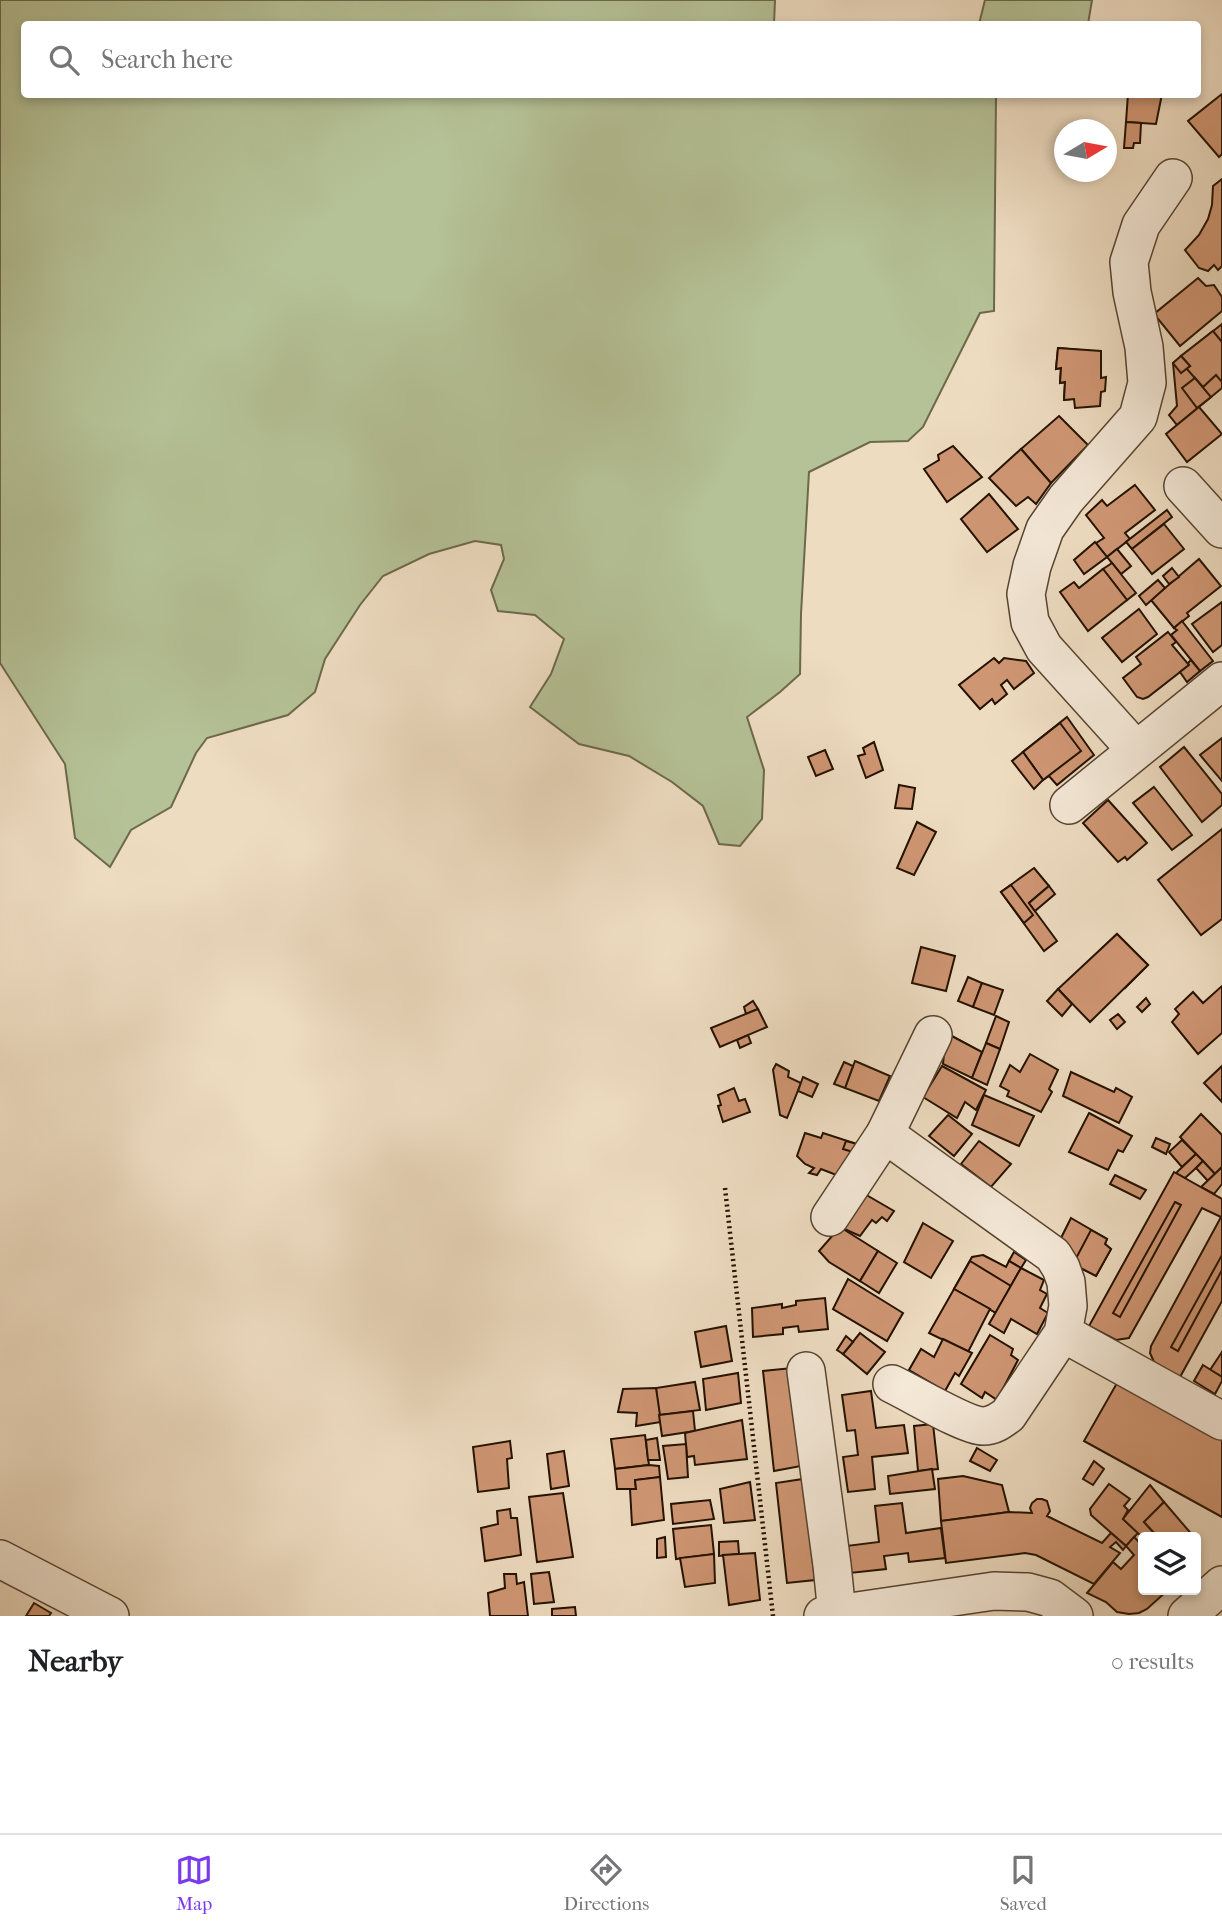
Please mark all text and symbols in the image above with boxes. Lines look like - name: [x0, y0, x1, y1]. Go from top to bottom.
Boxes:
- search box: [21, 21, 1201, 98]
- icon: search: [45, 41, 83, 79]
- text: Search here: [101, 44, 233, 75]
- north arrow: [1054, 119, 1117, 182]
- map controls: [1138, 1532, 1201, 1595]
- button: layers: [1138, 1532, 1201, 1595]
- text: Nearby: [28, 1644, 123, 1679]
- text: 0 results: [1111, 1648, 1194, 1675]
- tab: Map: [175, 1851, 213, 1915]
- tab: Directions: [564, 1851, 649, 1915]
- tab: Saved: [1000, 1851, 1047, 1915]

